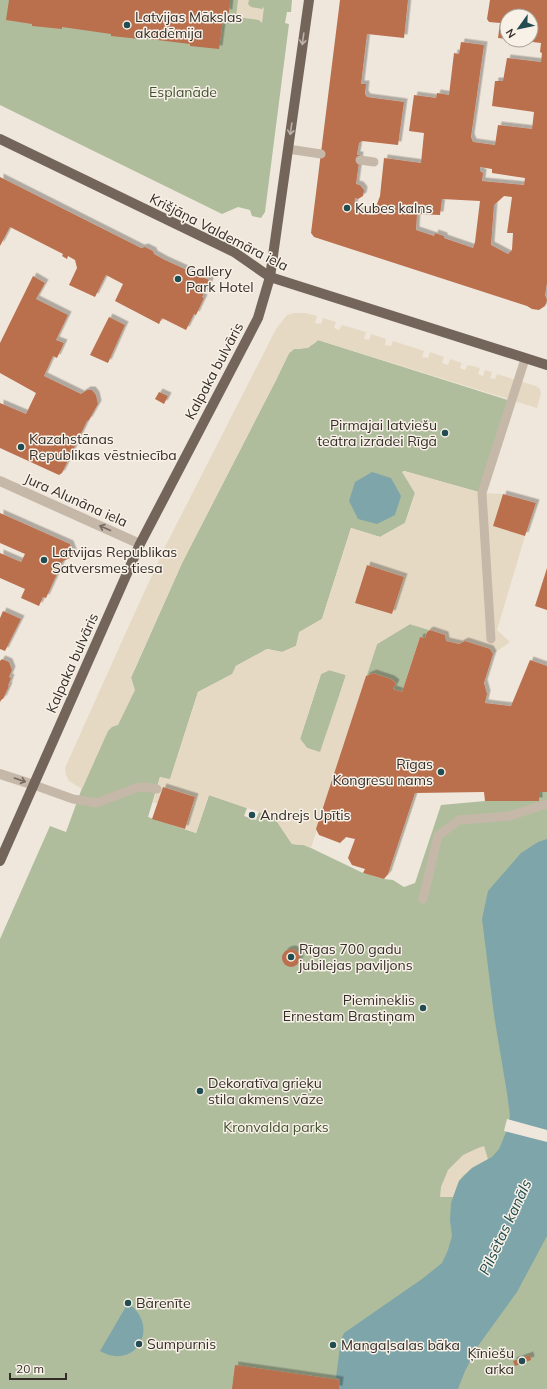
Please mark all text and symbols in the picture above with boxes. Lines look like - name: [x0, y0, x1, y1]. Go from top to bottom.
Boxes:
- place label: Latvijas Mākslas akadēmija: [135, 8, 242, 42]
- north arrow: [499, 8, 539, 48]
- marker: Latvijas Mākslas akadēmija: [122, 20, 132, 30]
- text: N: [502, 26, 519, 41]
- one-way arrow: [300, 32, 307, 45]
- park label: Esplanāde: [149, 83, 217, 101]
- one-way arrow: [287, 122, 295, 135]
- street label: Krišjāņa Valdemāra iela: [147, 189, 291, 275]
- place label: Kubes kalns: [355, 199, 433, 217]
- marker: Kubes kalns: [342, 203, 352, 213]
- place label: Gallery Park Hotel: [186, 262, 254, 296]
- marker: Gallery Park Hotel: [173, 274, 183, 284]
- street label: Kalpaka bulvāris: [181, 319, 247, 423]
- place label: Pirmajai latviešu teātra izrādei Rīgā: [317, 416, 437, 450]
- marker: Pirmajai latviešu teātra izrādei Rīgā: [440, 428, 450, 438]
- place label: Kazahstānas Republikas vēstniecība: [29, 430, 177, 464]
- marker: Kazahstānas Republikas vēstniecība: [16, 442, 26, 452]
- street label: Jura Alunāna iela: [22, 469, 130, 531]
- one-way arrow: [99, 524, 111, 531]
- place label: Latvijas Republikas Satversmes tiesa: [52, 543, 177, 577]
- marker: Latvijas Republikas Satversmes tiesa: [39, 555, 49, 565]
- street label: Kalpaka bulvāris: [42, 610, 102, 716]
- place label: Rīgas Kongresu nams: [333, 755, 433, 789]
- marker: Rīgas Kongresu nams: [436, 767, 446, 777]
- one-way arrow: [13, 777, 26, 784]
- place label: Andrejs Upītis: [260, 806, 351, 824]
- marker: Andrejs Upītis: [247, 810, 257, 820]
- place label: Rīgas 700 gadu jubilejas paviljons: [298, 940, 413, 974]
- marker: Rīgas 700 gadu jubilejas paviljons: [286, 952, 296, 962]
- place label: Piemineklis Ernestam Brastiņam: [283, 991, 415, 1025]
- marker: Piemineklis Ernestam Brastiņam: [418, 1003, 428, 1013]
- place label: Dekoratīva grieķu stila akmens vāze: [208, 1074, 323, 1108]
- marker: Dekoratīva grieķu stila akmens vāze: [195, 1086, 205, 1096]
- park label: Kronvalda parks: [223, 1118, 329, 1136]
- water label: Pilsētas kanāls: [475, 1176, 535, 1278]
- place label: Bārenīte: [136, 1294, 191, 1312]
- marker: Bārenīte: [123, 1298, 133, 1308]
- place label: Sumpurnis: [147, 1335, 216, 1353]
- place label: Mangaļsalas bāka: [341, 1336, 460, 1354]
- marker: Sumpurnis: [134, 1339, 144, 1349]
- marker: Mangaļsalas bāka: [328, 1340, 338, 1350]
- place label: Ķīniešu arka: [468, 1344, 514, 1378]
- scale bar: [10, 1355, 66, 1381]
- marker: Ķīniešu arka: [517, 1356, 527, 1366]
- text: 20 m: [16, 1361, 44, 1376]

